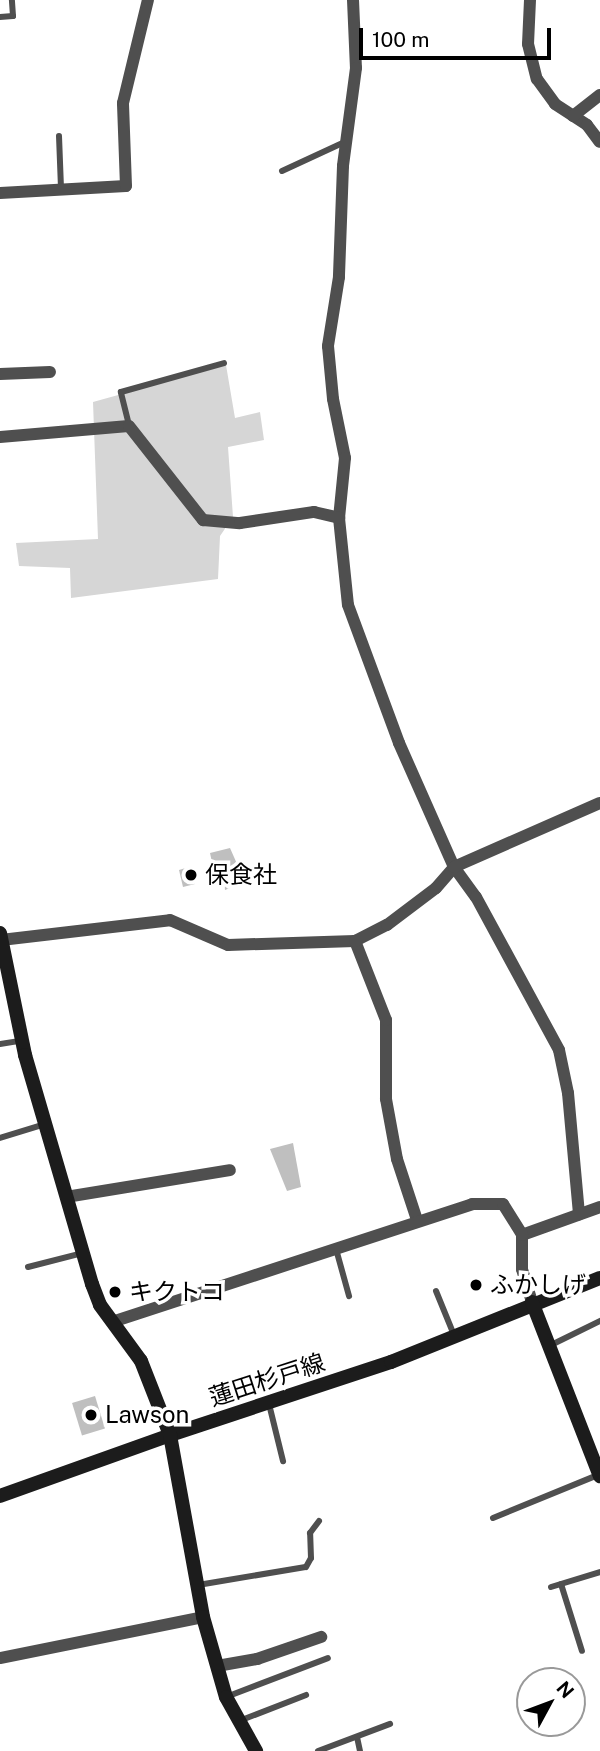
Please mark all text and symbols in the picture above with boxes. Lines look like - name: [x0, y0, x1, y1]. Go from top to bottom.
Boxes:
- scale bar: [362, 14, 554, 58]
- text: 100 m: [372, 27, 429, 52]
- place label: 保食社: [205, 861, 277, 889]
- marker: 保食社: [183, 867, 199, 883]
- place label: ふかしげ: [490, 1271, 586, 1299]
- marker: ふかしげ: [468, 1277, 484, 1293]
- place label: キクトコ: [129, 1278, 225, 1306]
- marker: キクトコ: [107, 1284, 123, 1300]
- street label: 蓮田杉戸線: [205, 1348, 329, 1412]
- place label: Lawson: [105, 1401, 189, 1429]
- marker: Lawson: [83, 1407, 99, 1423]
- north arrow: [516, 1667, 586, 1737]
- text: N: [552, 1677, 579, 1702]

